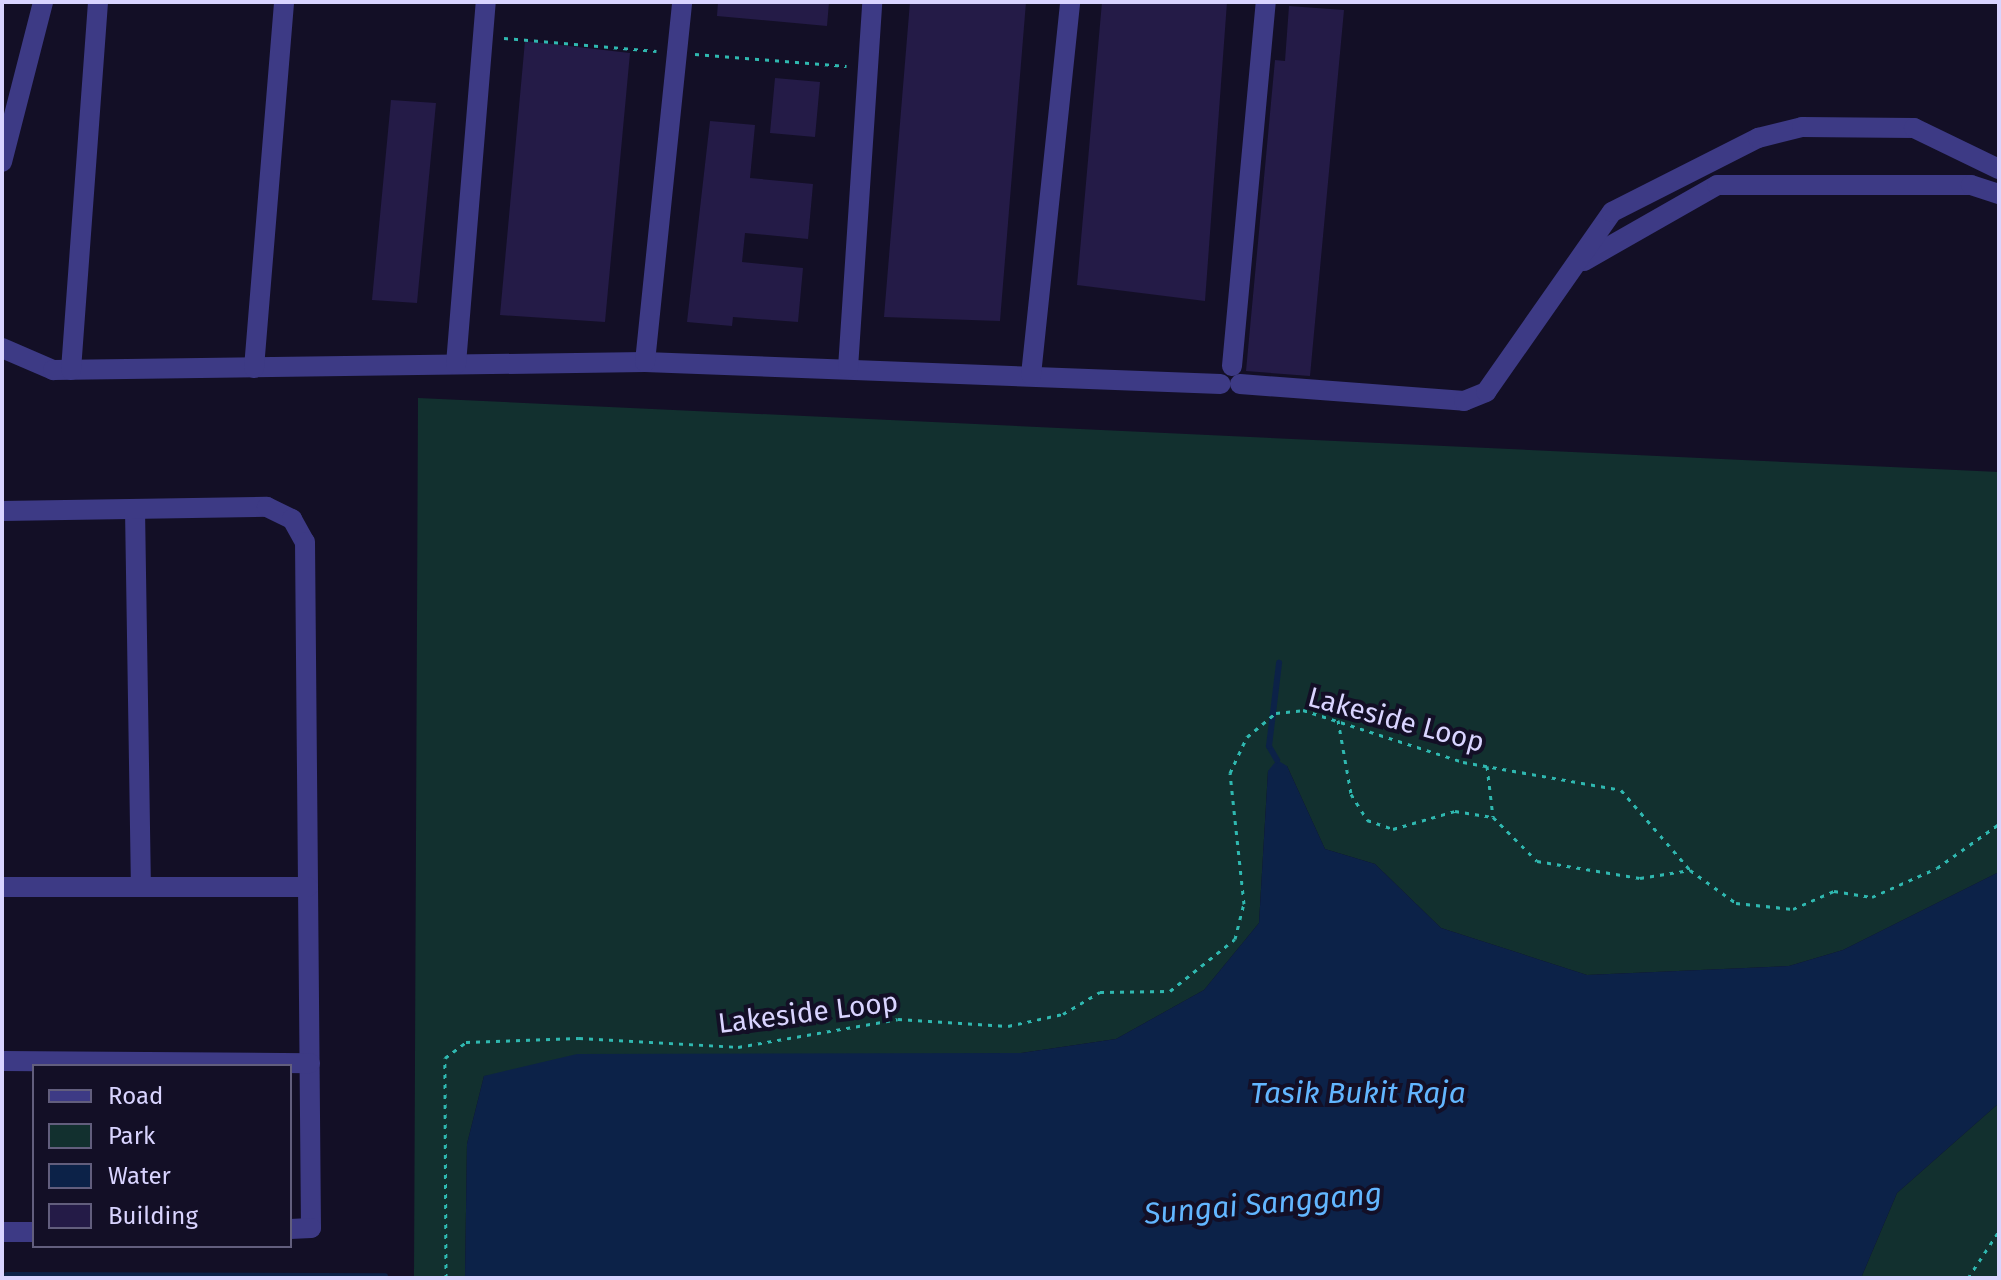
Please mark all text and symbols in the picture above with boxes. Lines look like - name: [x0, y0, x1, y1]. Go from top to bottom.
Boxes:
- street label: Lakeside Loop: [1304, 680, 1488, 760]
- street label: Lakeside Loop: [716, 985, 900, 1041]
- legend: [32, 1064, 292, 1248]
- water label: Tasik Bukit Raja: [1250, 1075, 1466, 1111]
- text: Road: [108, 1082, 163, 1110]
- text: Park: [108, 1122, 155, 1150]
- text: Water: [108, 1162, 171, 1190]
- water label: Sungai Sanggang: [1143, 1176, 1383, 1232]
- text: Building: [108, 1202, 198, 1230]

